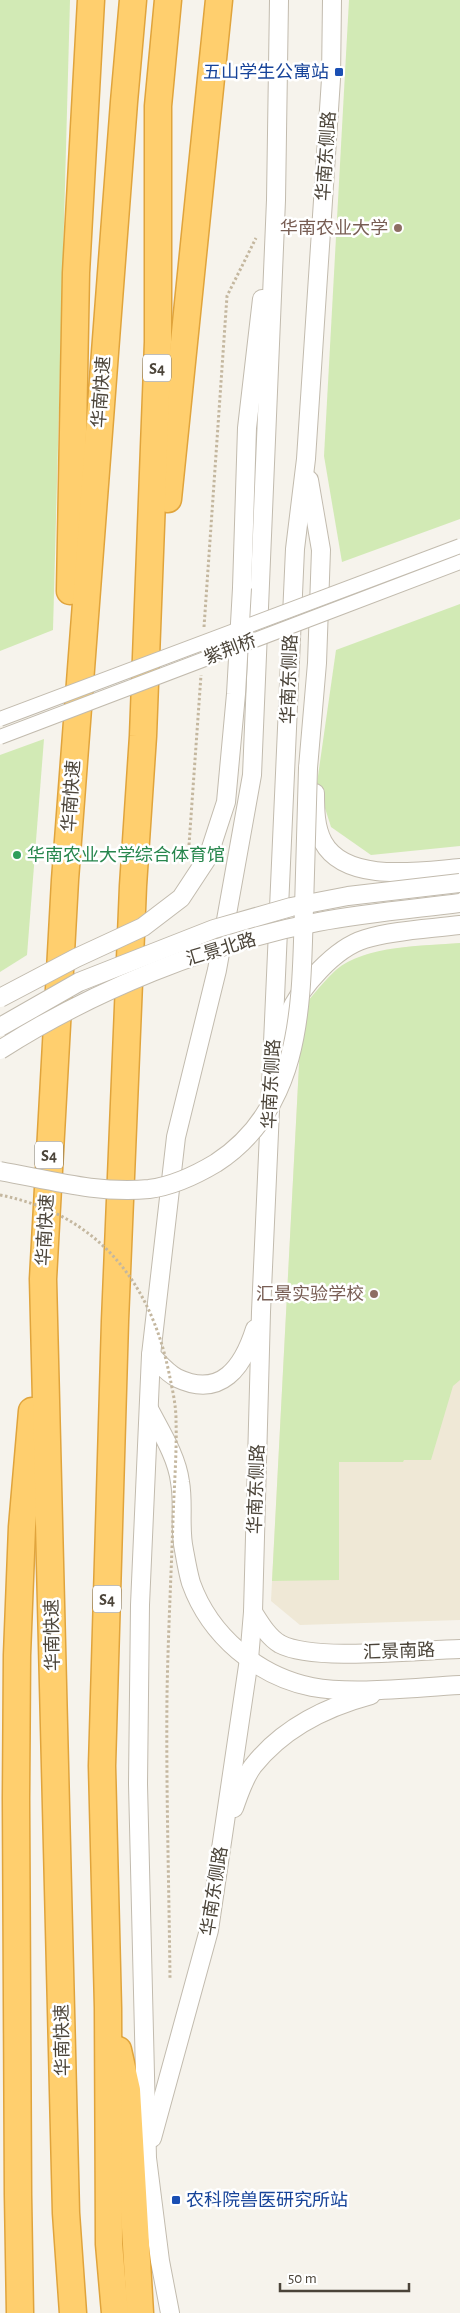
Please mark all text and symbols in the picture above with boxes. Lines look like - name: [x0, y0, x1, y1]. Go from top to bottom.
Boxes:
- place label: 五山学生公寓站: [203, 62, 329, 82]
- marker: 五山学生公寓站: [333, 66, 345, 78]
- street label: 华南东侧路: [313, 110, 339, 202]
- place label: 华南农业大学: [280, 218, 388, 238]
- marker: 华南农业大学: [392, 222, 404, 234]
- road number: S4: [143, 354, 171, 382]
- street label: 华南快速: [89, 355, 113, 429]
- street label: 紫荆桥: [201, 630, 259, 668]
- street label: 华南东侧路: [277, 634, 301, 724]
- street label: 华南快速: [59, 759, 83, 833]
- place label: 华南农业大学综合体育馆: [27, 845, 225, 865]
- marker: 华南农业大学综合体育馆: [11, 849, 23, 861]
- street label: 汇景北路: [184, 929, 258, 969]
- street label: 华南东侧路: [259, 1039, 283, 1129]
- road number: S4: [35, 1142, 63, 1168]
- street label: 华南快速: [33, 1194, 57, 1266]
- place label: 汇景实验学校: [256, 1284, 364, 1304]
- marker: 汇景实验学校: [368, 1288, 380, 1300]
- street label: 华南东侧路: [244, 1444, 268, 1534]
- road number: S4: [93, 1586, 121, 1612]
- street label: 华南快速: [41, 1599, 63, 1671]
- street label: 汇景南路: [363, 1640, 435, 1662]
- street label: 华南东侧路: [197, 1845, 231, 1937]
- street label: 华南快速: [51, 2004, 73, 2076]
- place label: 农科院兽医研究所站: [186, 2190, 348, 2210]
- marker: 农科院兽医研究所站: [170, 2194, 182, 2206]
- scale bar: [280, 2260, 409, 2292]
- text: 50 m: [288, 2271, 317, 2286]

